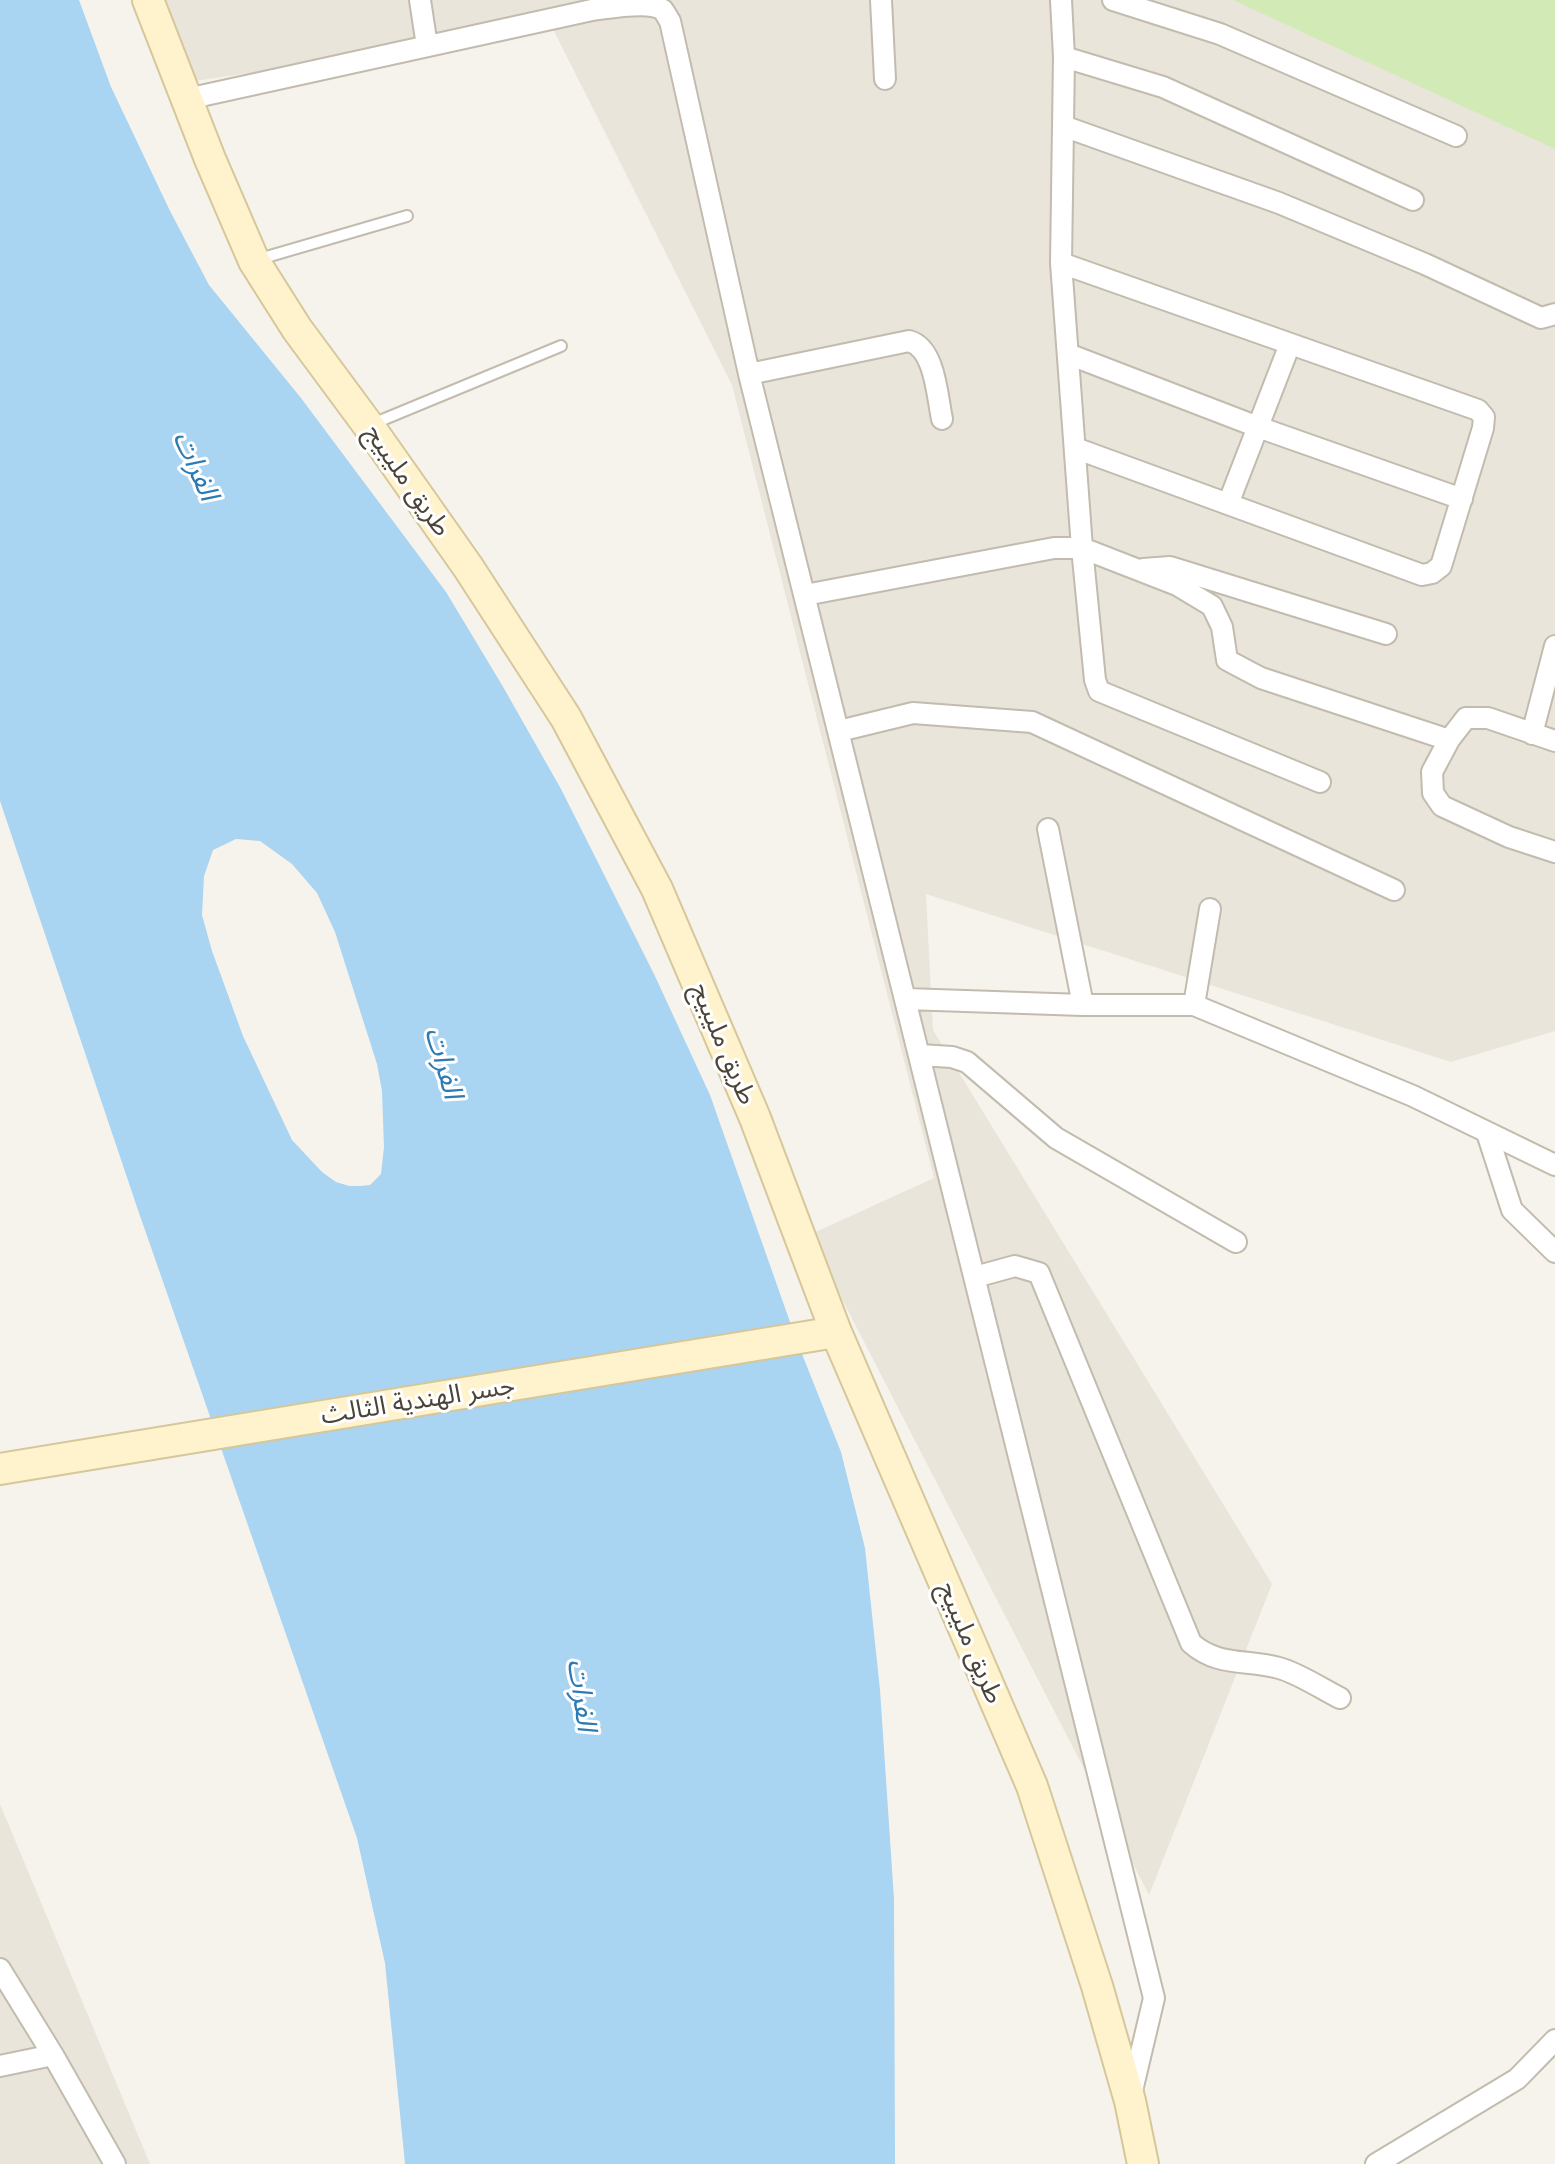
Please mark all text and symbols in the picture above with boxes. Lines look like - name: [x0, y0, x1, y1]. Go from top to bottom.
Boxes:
- street label: طريق مليبيج: [357, 419, 457, 543]
- water label: الفرات: [165, 426, 225, 506]
- street label: طريق مليبيج: [683, 978, 763, 1110]
- water label: الفرات: [417, 1023, 469, 1103]
- street label: جسر الهندية الثالث: [319, 1370, 517, 1432]
- street label: طريق مليبيج: [930, 1577, 1010, 1709]
- water label: الفرات: [559, 1657, 603, 1733]

